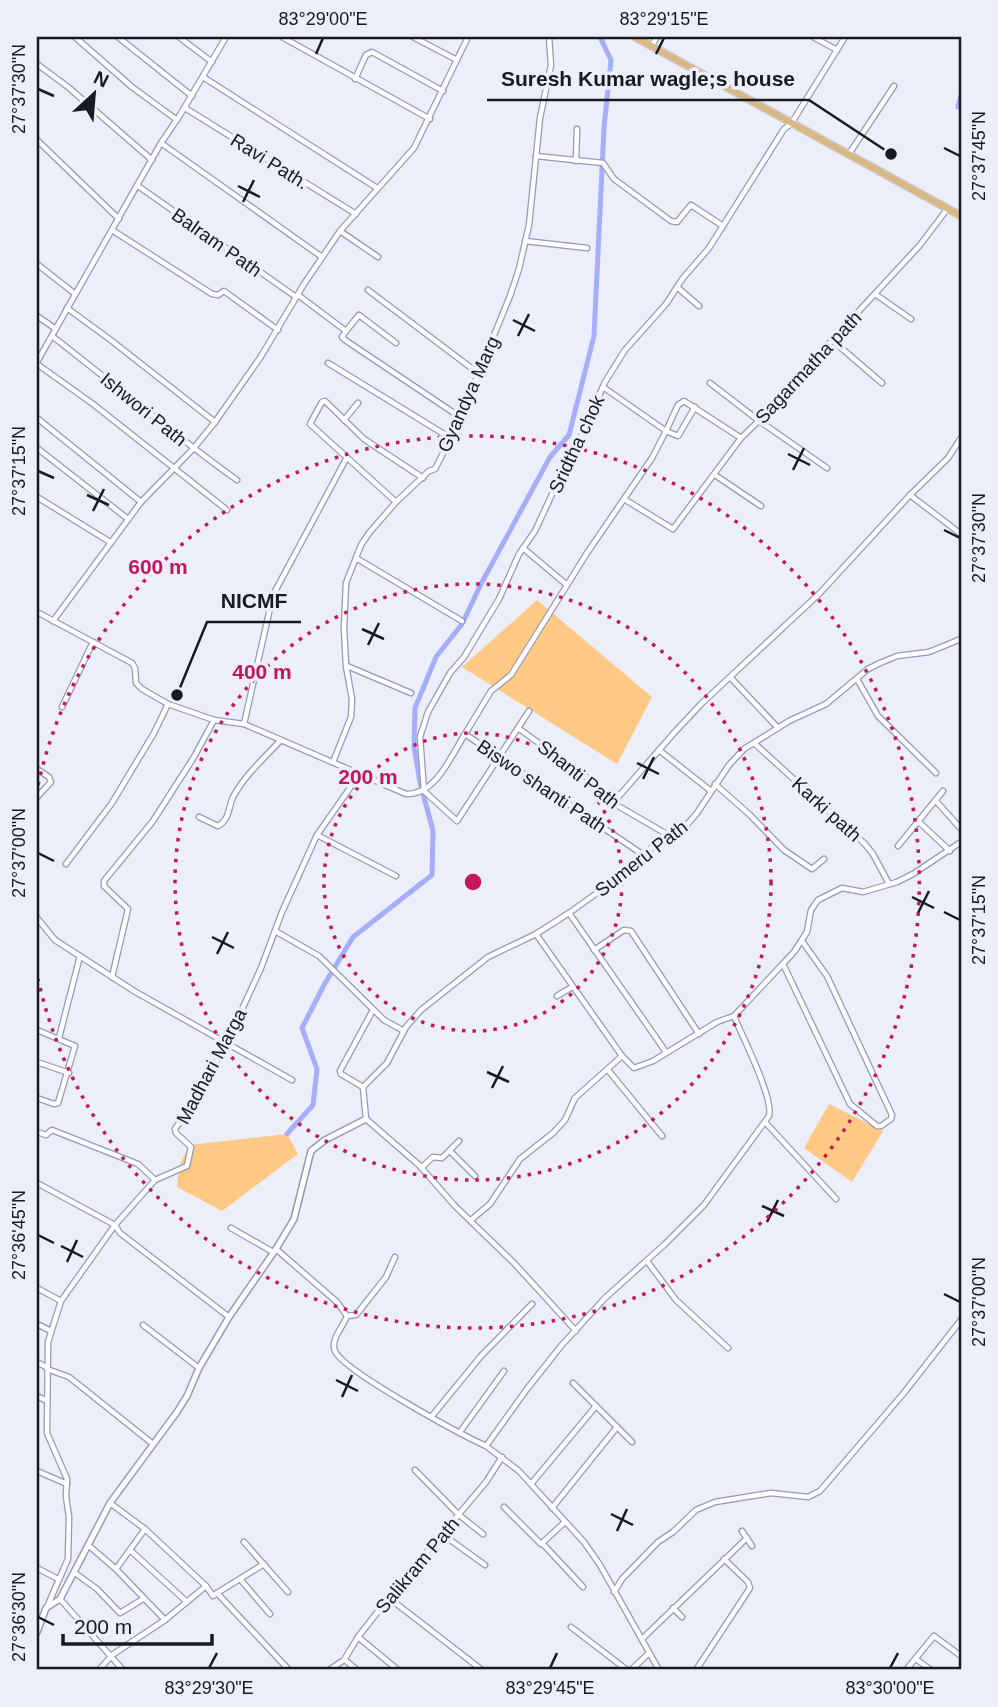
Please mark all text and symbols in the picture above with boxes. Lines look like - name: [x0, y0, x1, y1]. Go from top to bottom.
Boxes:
- text: 83°29'00"E: [278, 9, 368, 29]
- text: 83°29'15"E: [619, 9, 709, 29]
- text: 27°37'30"N: [9, 44, 29, 134]
- callout: Suresh Kumar wagle;s house: [487, 58, 809, 100]
- north arrow: [60, 60, 130, 130]
- text: N: [90, 67, 112, 92]
- text: Suresh Kumar wagle;s house: [501, 67, 795, 90]
- text: 27°37'45"N: [969, 111, 989, 201]
- street label: Ravi Path.: [227, 129, 312, 194]
- street label: Balram Path: [168, 204, 266, 281]
- street label: Sagarmatha path: [751, 307, 866, 428]
- street label: Gyandya Marg: [434, 333, 503, 455]
- street label: Ishwori Path: [96, 368, 191, 450]
- street label: Sridtha chok: [545, 391, 608, 497]
- text: 27°37'15"N: [9, 426, 29, 516]
- text: 27°37'30"N: [969, 493, 989, 583]
- text: 600 m: [128, 555, 188, 578]
- callout: NICMF: [207, 580, 301, 622]
- text: NICMF: [221, 589, 287, 612]
- text: 400 m: [232, 660, 292, 683]
- street label: Biswo shanti Path: [473, 735, 610, 837]
- street label: Shanti Path: [534, 736, 624, 813]
- text: 200 m: [338, 765, 398, 788]
- street label: Karki path: [788, 773, 865, 846]
- text: 27°37'00"N: [9, 808, 29, 898]
- street label: Sumeru Path: [591, 816, 691, 901]
- centre of rings: [461, 870, 485, 894]
- text: 27°37'15"N: [969, 875, 989, 965]
- street label: Madhari Marga: [172, 1005, 251, 1128]
- text: 27°36'45"N: [9, 1190, 29, 1280]
- text: 27°37'00"N: [969, 1257, 989, 1347]
- street label: Salikram Path: [371, 1513, 463, 1617]
- text: 27°36'30"N: [9, 1572, 29, 1662]
- scale bar: [63, 1602, 212, 1646]
- text: 200 m: [74, 1615, 132, 1638]
- text: 83°29'30"E: [164, 1678, 254, 1698]
- text: 83°29'45"E: [505, 1678, 595, 1698]
- text: 83°30'00"E: [845, 1678, 935, 1698]

